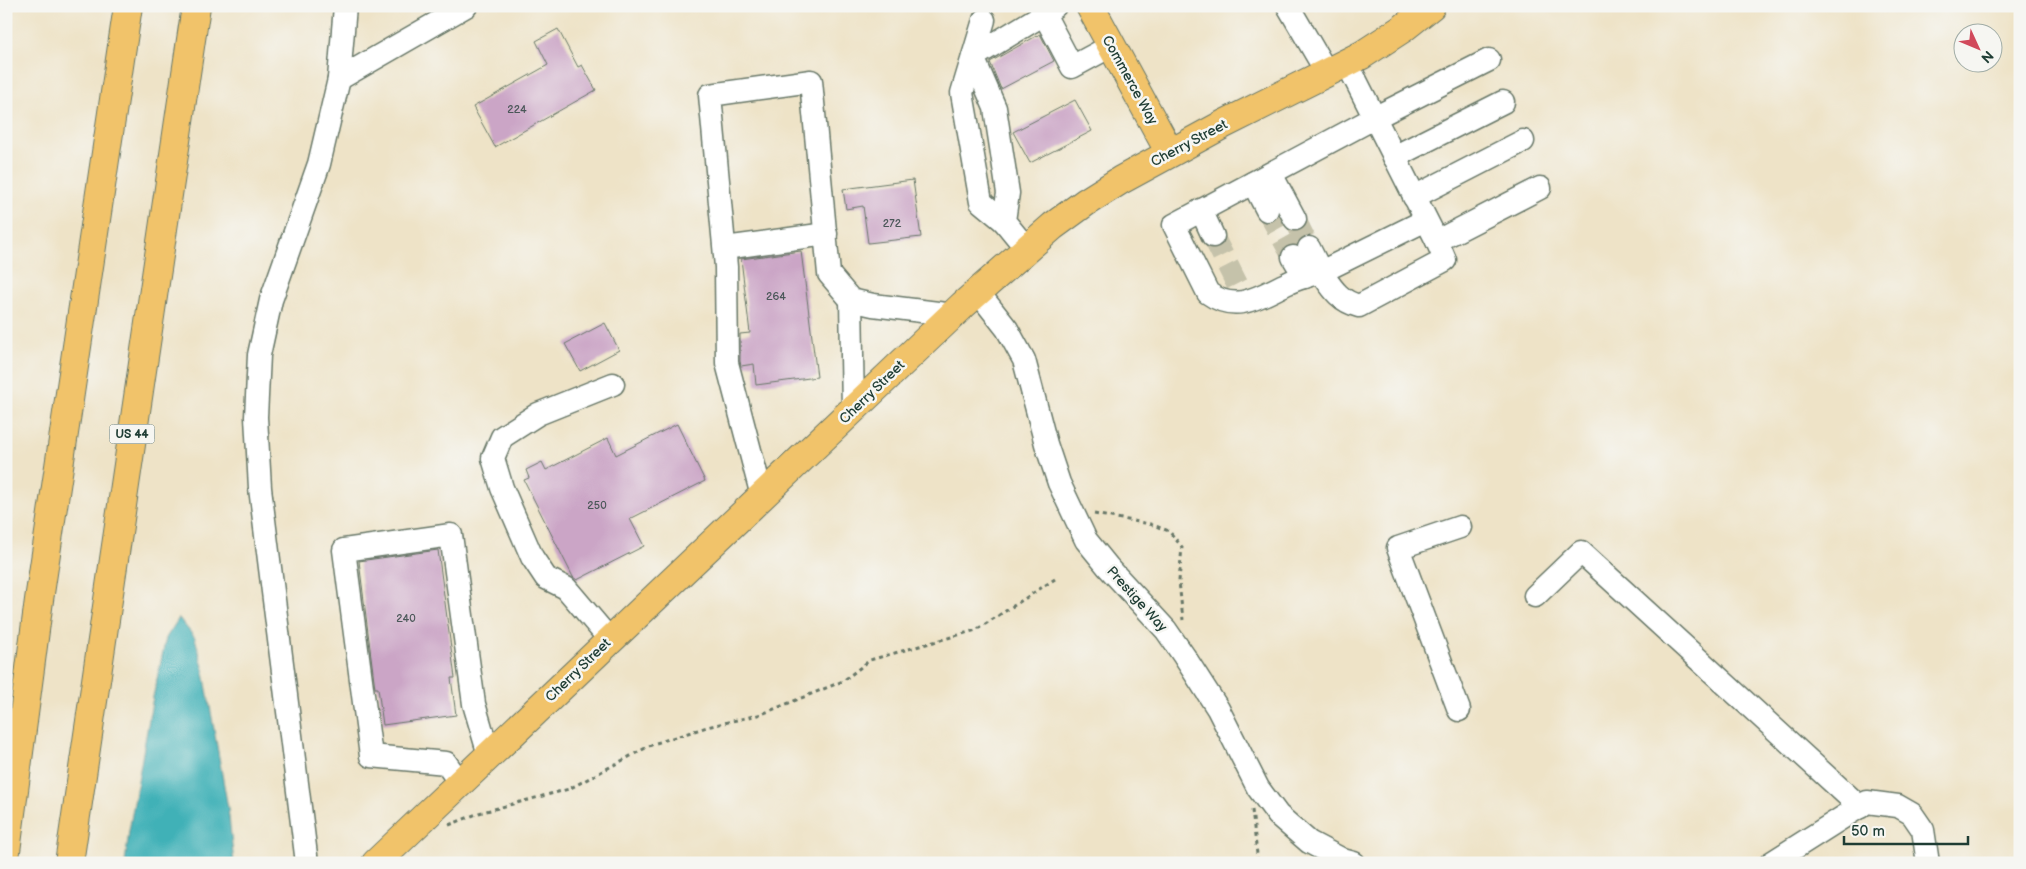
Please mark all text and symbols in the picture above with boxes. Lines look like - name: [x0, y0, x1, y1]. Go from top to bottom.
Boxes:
- north arrow: [1954, 22, 2004, 72]
- street label: Commerce Way: [1098, 32, 1162, 128]
- text: N: [1977, 47, 1997, 66]
- house number: 224: [507, 103, 527, 116]
- street label: Cherry Street: [1148, 115, 1231, 170]
- house number: 272: [883, 217, 902, 230]
- house number: 264: [766, 290, 786, 303]
- street label: Cherry Street: [836, 356, 909, 427]
- road number: US 44: [110, 424, 154, 444]
- house number: 250: [587, 499, 607, 512]
- street label: Prestige Way: [1103, 563, 1171, 636]
- house number: 240: [396, 612, 416, 625]
- street label: Cherry Street: [542, 634, 615, 705]
- scale bar: [1844, 814, 1967, 846]
- text: 50 m: [1851, 822, 1885, 841]

